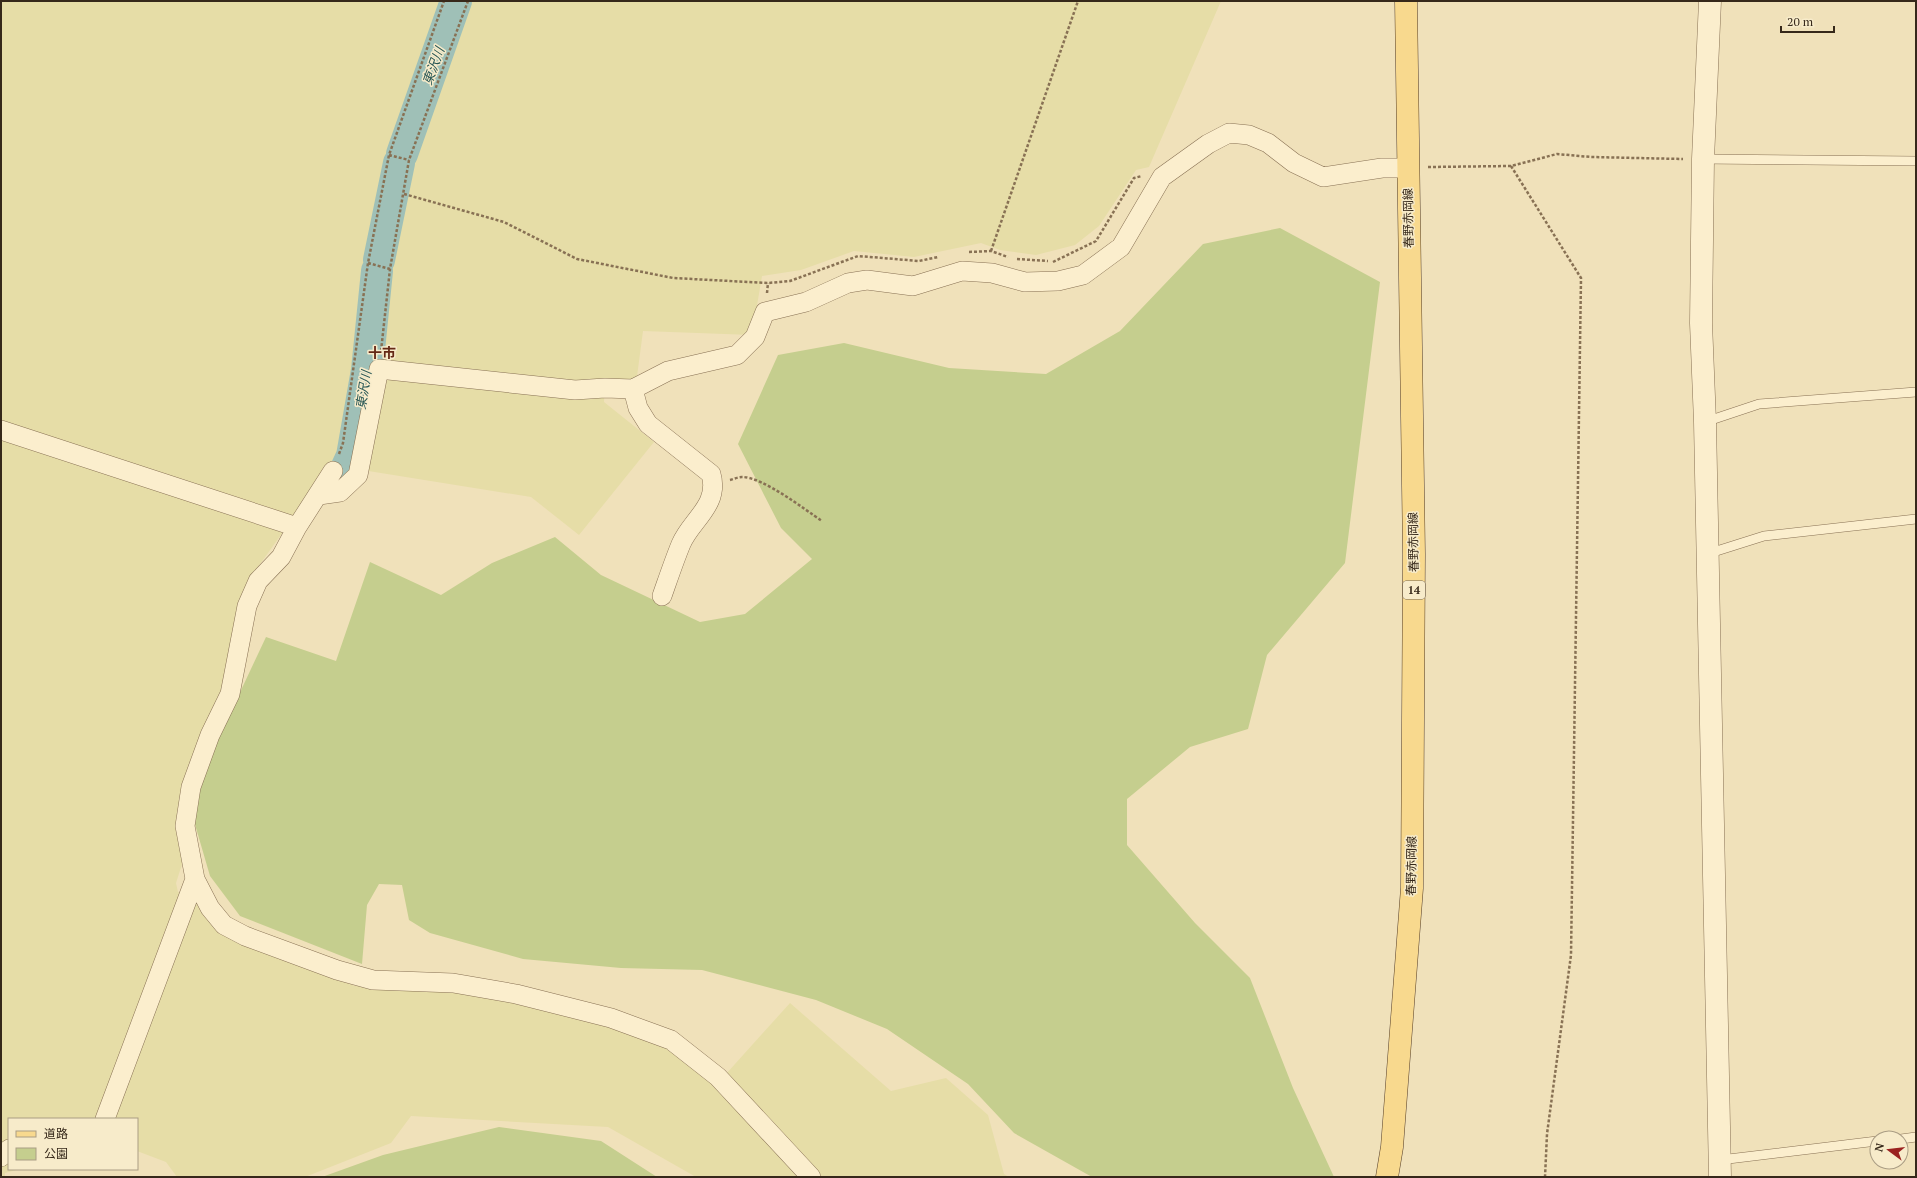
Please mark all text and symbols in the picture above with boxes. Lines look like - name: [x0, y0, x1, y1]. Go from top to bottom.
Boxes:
- scale bar: [1781, 8, 1834, 34]
- text: 20 m: [1787, 14, 1814, 29]
- water label: 東沢川: [418, 43, 449, 87]
- street label: 春野赤岡線: [1400, 188, 1416, 248]
- district label: 十市: [368, 343, 396, 362]
- water label: 東沢川: [351, 367, 375, 411]
- street label: 春野赤岡線: [1405, 512, 1421, 572]
- road number: 14: [1403, 581, 1425, 599]
- street label: 春野赤岡線: [1403, 836, 1419, 896]
- legend: [8, 1118, 138, 1170]
- text: 道路: [44, 1126, 68, 1141]
- north arrow: [1869, 1130, 1909, 1170]
- text: N: [1871, 1141, 1887, 1153]
- text: 公園: [44, 1146, 68, 1161]

